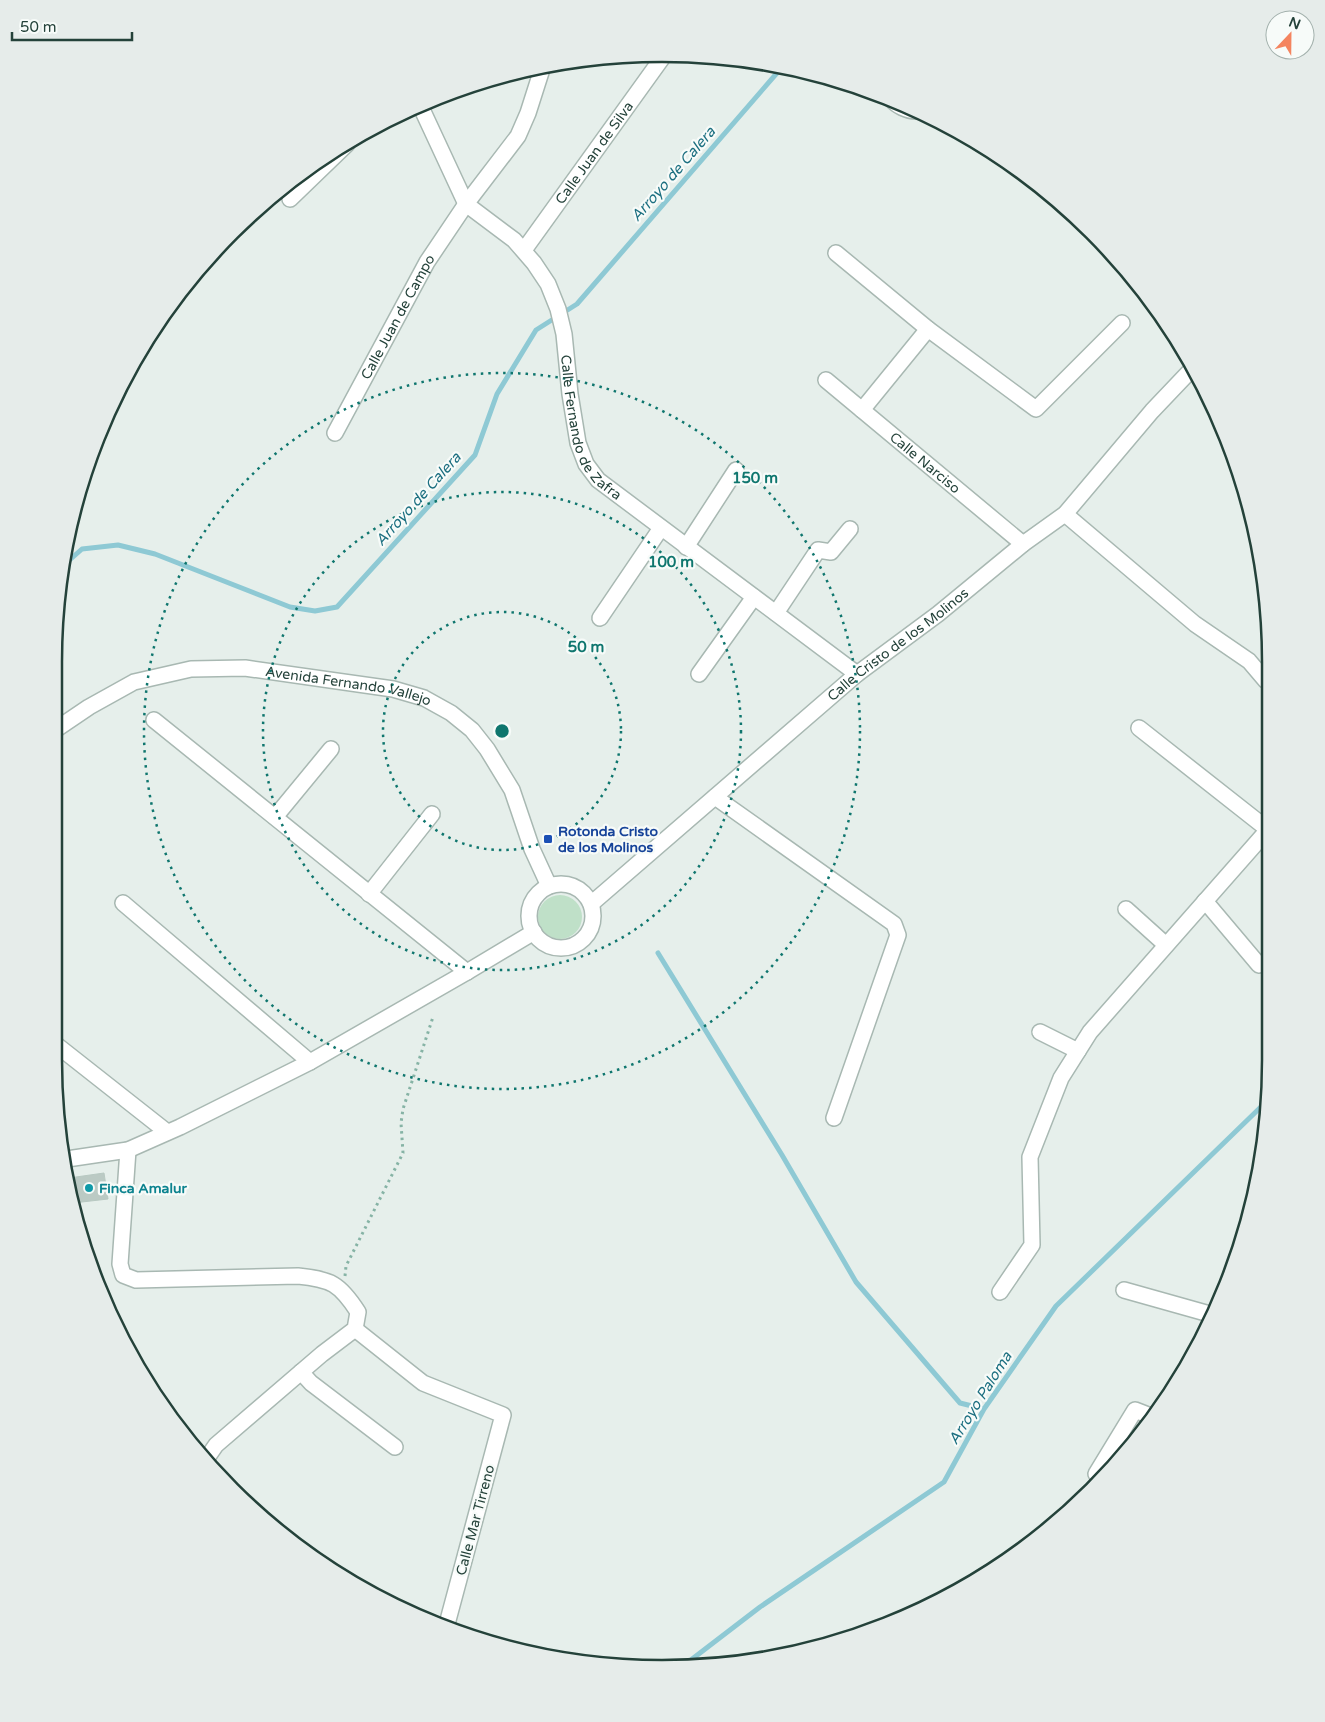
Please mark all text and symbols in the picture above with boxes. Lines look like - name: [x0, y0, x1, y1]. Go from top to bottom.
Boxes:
- scale bar: [12, 10, 132, 42]
- north arrow: [1265, 10, 1315, 60]
- text: N: [1286, 13, 1303, 33]
- text: 50 m: [20, 18, 57, 36]
- street label: Calle Juan de Silva: [552, 98, 637, 208]
- water label: Arroyo de Calera: [627, 123, 719, 225]
- street label: Calle Juan de Campo: [357, 251, 439, 382]
- street label: Calle Fernando de Zafra: [557, 354, 625, 504]
- street label: Calle Narciso: [886, 429, 964, 497]
- water label: Arroyo de Calera: [371, 448, 465, 549]
- text: 150 m: [732, 469, 778, 487]
- text: 100 m: [648, 553, 694, 571]
- street label: Calle Cristo de los Molinos: [824, 584, 972, 705]
- text: 50 m: [568, 638, 604, 656]
- street label: Avenida Fernando Vallejo: [264, 663, 434, 710]
- centre of rings: [493, 722, 511, 740]
- place label: Rotonda Cristo de los Molinos: [558, 823, 658, 856]
- marker: Rotonda Cristo de los Molinos: [542, 833, 554, 845]
- place label: Finca Amalur: [99, 1180, 187, 1197]
- marker: Finca Amalur: [83, 1182, 95, 1194]
- water label: Arroyo Paloma: [944, 1348, 1016, 1448]
- street label: Calle Mar Tirreno: [453, 1463, 498, 1577]

